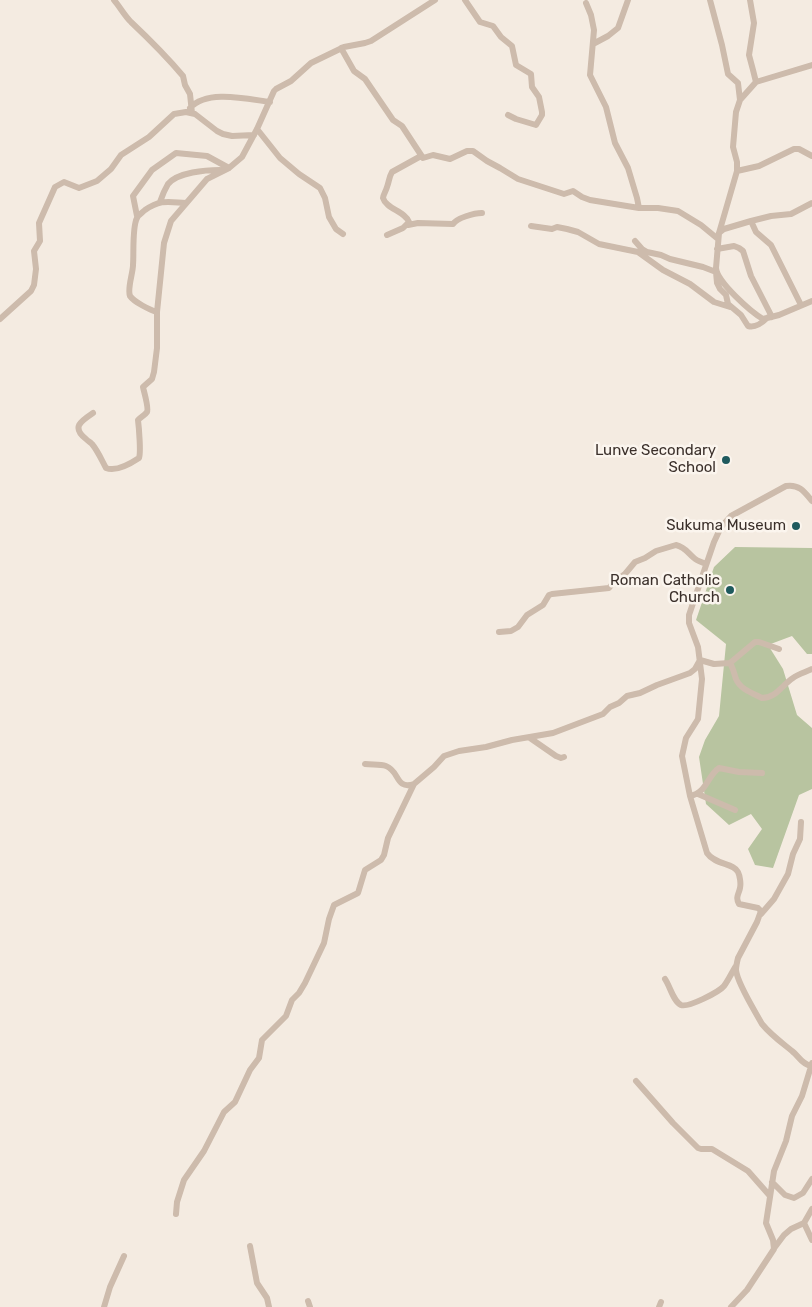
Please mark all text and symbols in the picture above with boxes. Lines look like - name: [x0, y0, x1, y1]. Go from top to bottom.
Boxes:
- place label: Lunve Secondary School: [595, 442, 716, 477]
- marker: Lunve Secondary School: [720, 454, 732, 466]
- place label: Sukuma Museum: [666, 517, 786, 535]
- marker: Sukuma Museum: [790, 520, 802, 532]
- place label: Roman Catholic Church: [610, 572, 720, 607]
- marker: Roman Catholic Church: [724, 584, 736, 596]

